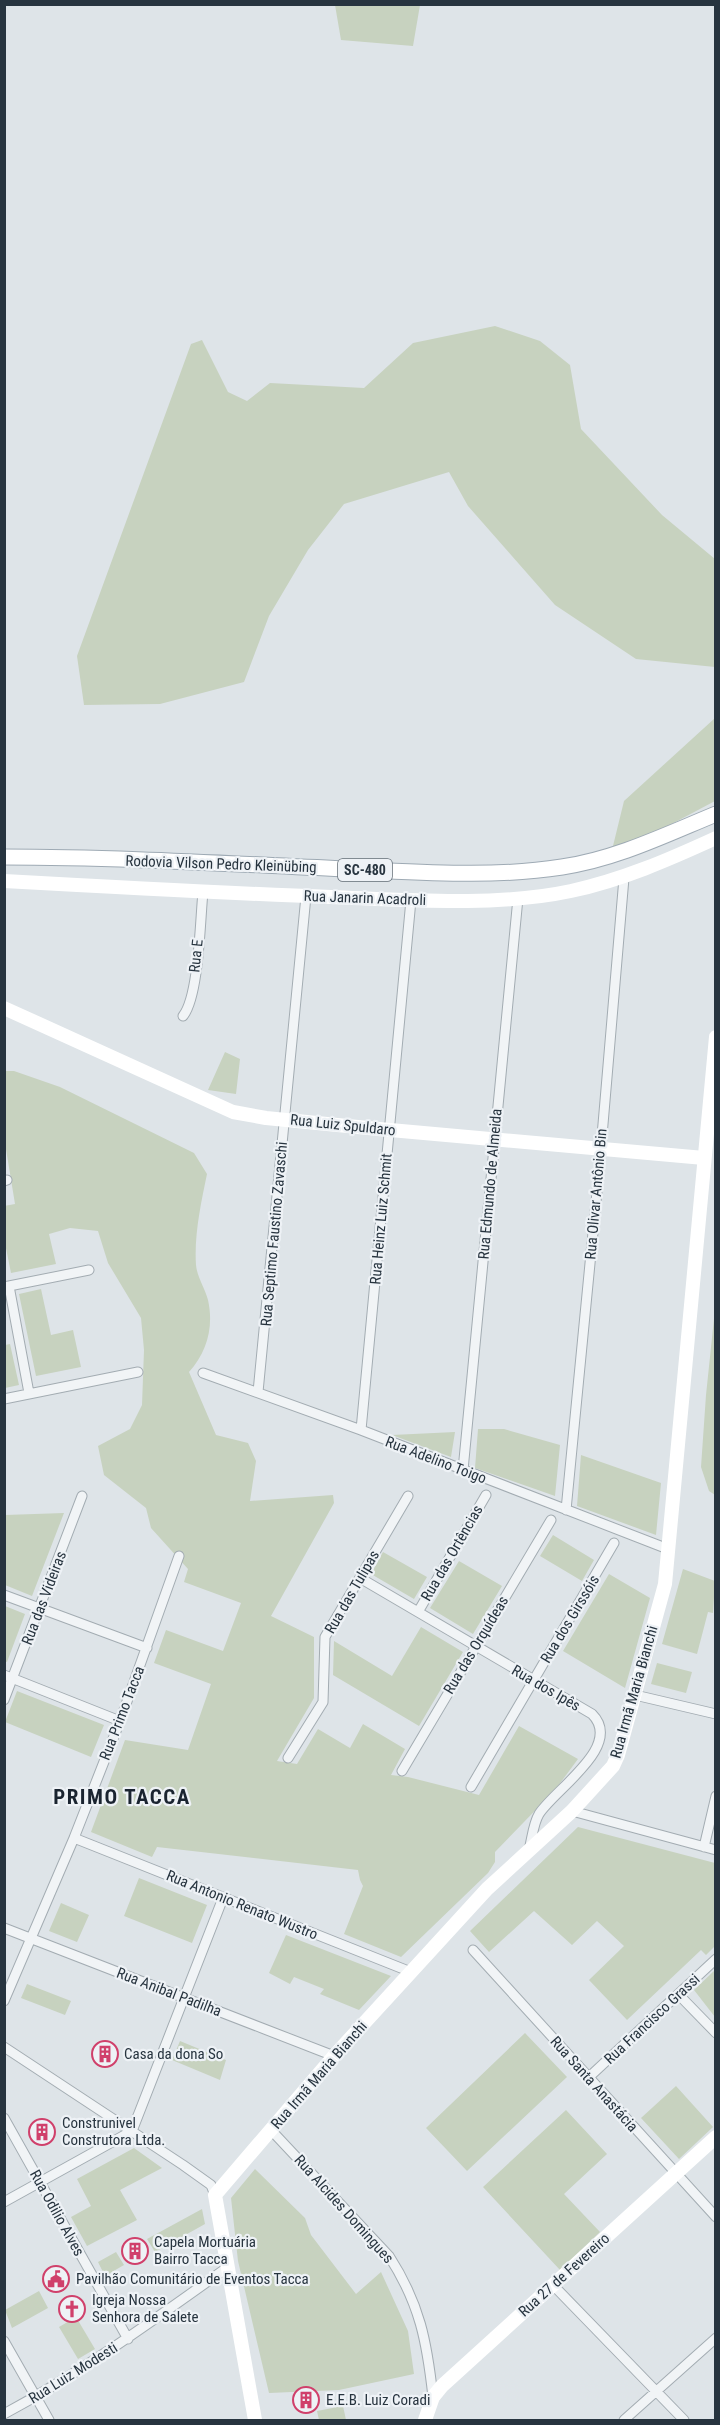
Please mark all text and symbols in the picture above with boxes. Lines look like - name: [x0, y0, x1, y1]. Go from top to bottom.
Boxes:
- street label: Rodovia Vilson Pedro Kleinübing: [125, 852, 317, 876]
- road number: SC-480: [338, 859, 392, 881]
- street label: Rua Janarin Acadroli: [303, 887, 427, 909]
- street label: Rua E: [185, 939, 207, 973]
- street label: Rua Edmundo de Almeida: [474, 1108, 506, 1260]
- street label: Rua Luiz Spuldaro: [289, 1111, 397, 1139]
- street label: Rua Olivar Antônio Bin: [581, 1128, 611, 1260]
- street label: Rua Septimo Faustino Zavaschi: [257, 1141, 291, 1327]
- street label: Rua Heinz Luiz Schmit: [366, 1153, 396, 1285]
- street label: Rua Adelino Toigo: [383, 1432, 489, 1488]
- street label: Rua das Ortências: [417, 1502, 487, 1604]
- street label: Rua das Tulipas: [321, 1547, 383, 1637]
- street label: Rua das Videiras: [18, 1549, 70, 1647]
- street label: Rua dos Girssóis: [537, 1572, 603, 1666]
- street label: Rua das Orquídeas: [440, 1593, 512, 1697]
- street label: Rua Irmã Maria Bianchi: [606, 1624, 662, 1760]
- street label: Rua dos Ipês: [509, 1661, 584, 1715]
- street label: Rua Primo Tacca: [96, 1663, 148, 1763]
- district label: PRIMO TACCA: [53, 1785, 191, 1809]
- street label: Rua Antonio Renato Wustro: [164, 1866, 320, 1944]
- street label: Rua Anibal Padilha: [114, 1964, 224, 2020]
- street label: Rua Francisco Grassi: [600, 1970, 704, 2068]
- street label: Rua Irmã Maria Bianchi: [267, 2017, 371, 2133]
- street label: Rua Santa Anastácia: [546, 2033, 642, 2135]
- building icon: Casa da dona So: [90, 2039, 120, 2069]
- place label: Casa da dona So: [124, 2045, 223, 2063]
- place label: Construnivel Construtora Ltda.: [62, 2114, 165, 2149]
- building icon: Construnivel Construtora Ltda.: [27, 2117, 57, 2147]
- street label: Rua Alcides Domingues: [291, 2151, 398, 2267]
- street label: Rua Odilio Alves: [26, 2167, 88, 2259]
- street label: Rua 27 de Fevereiro: [515, 2229, 613, 2321]
- place label: Capela Mortuária Bairro Tacca: [154, 2233, 256, 2268]
- building icon: Capela Mortuária Bairro Tacca: [120, 2236, 150, 2266]
- public building icon: Pavilhão Comunitário de Eventos Tacca: [41, 2264, 71, 2294]
- place label: Pavilhão Comunitário de Eventos Tacca: [76, 2270, 309, 2288]
- place label: Igreja Nossa Senhora de Salete: [92, 2291, 199, 2326]
- church icon: Igreja Nossa Senhora de Salete: [57, 2294, 87, 2324]
- street label: Rua Luiz Modesti: [25, 2338, 121, 2408]
- building icon: E.E.B. Luiz Coradi: [291, 2385, 321, 2415]
- place label: E.E.B. Luiz Coradi: [326, 2391, 430, 2409]

